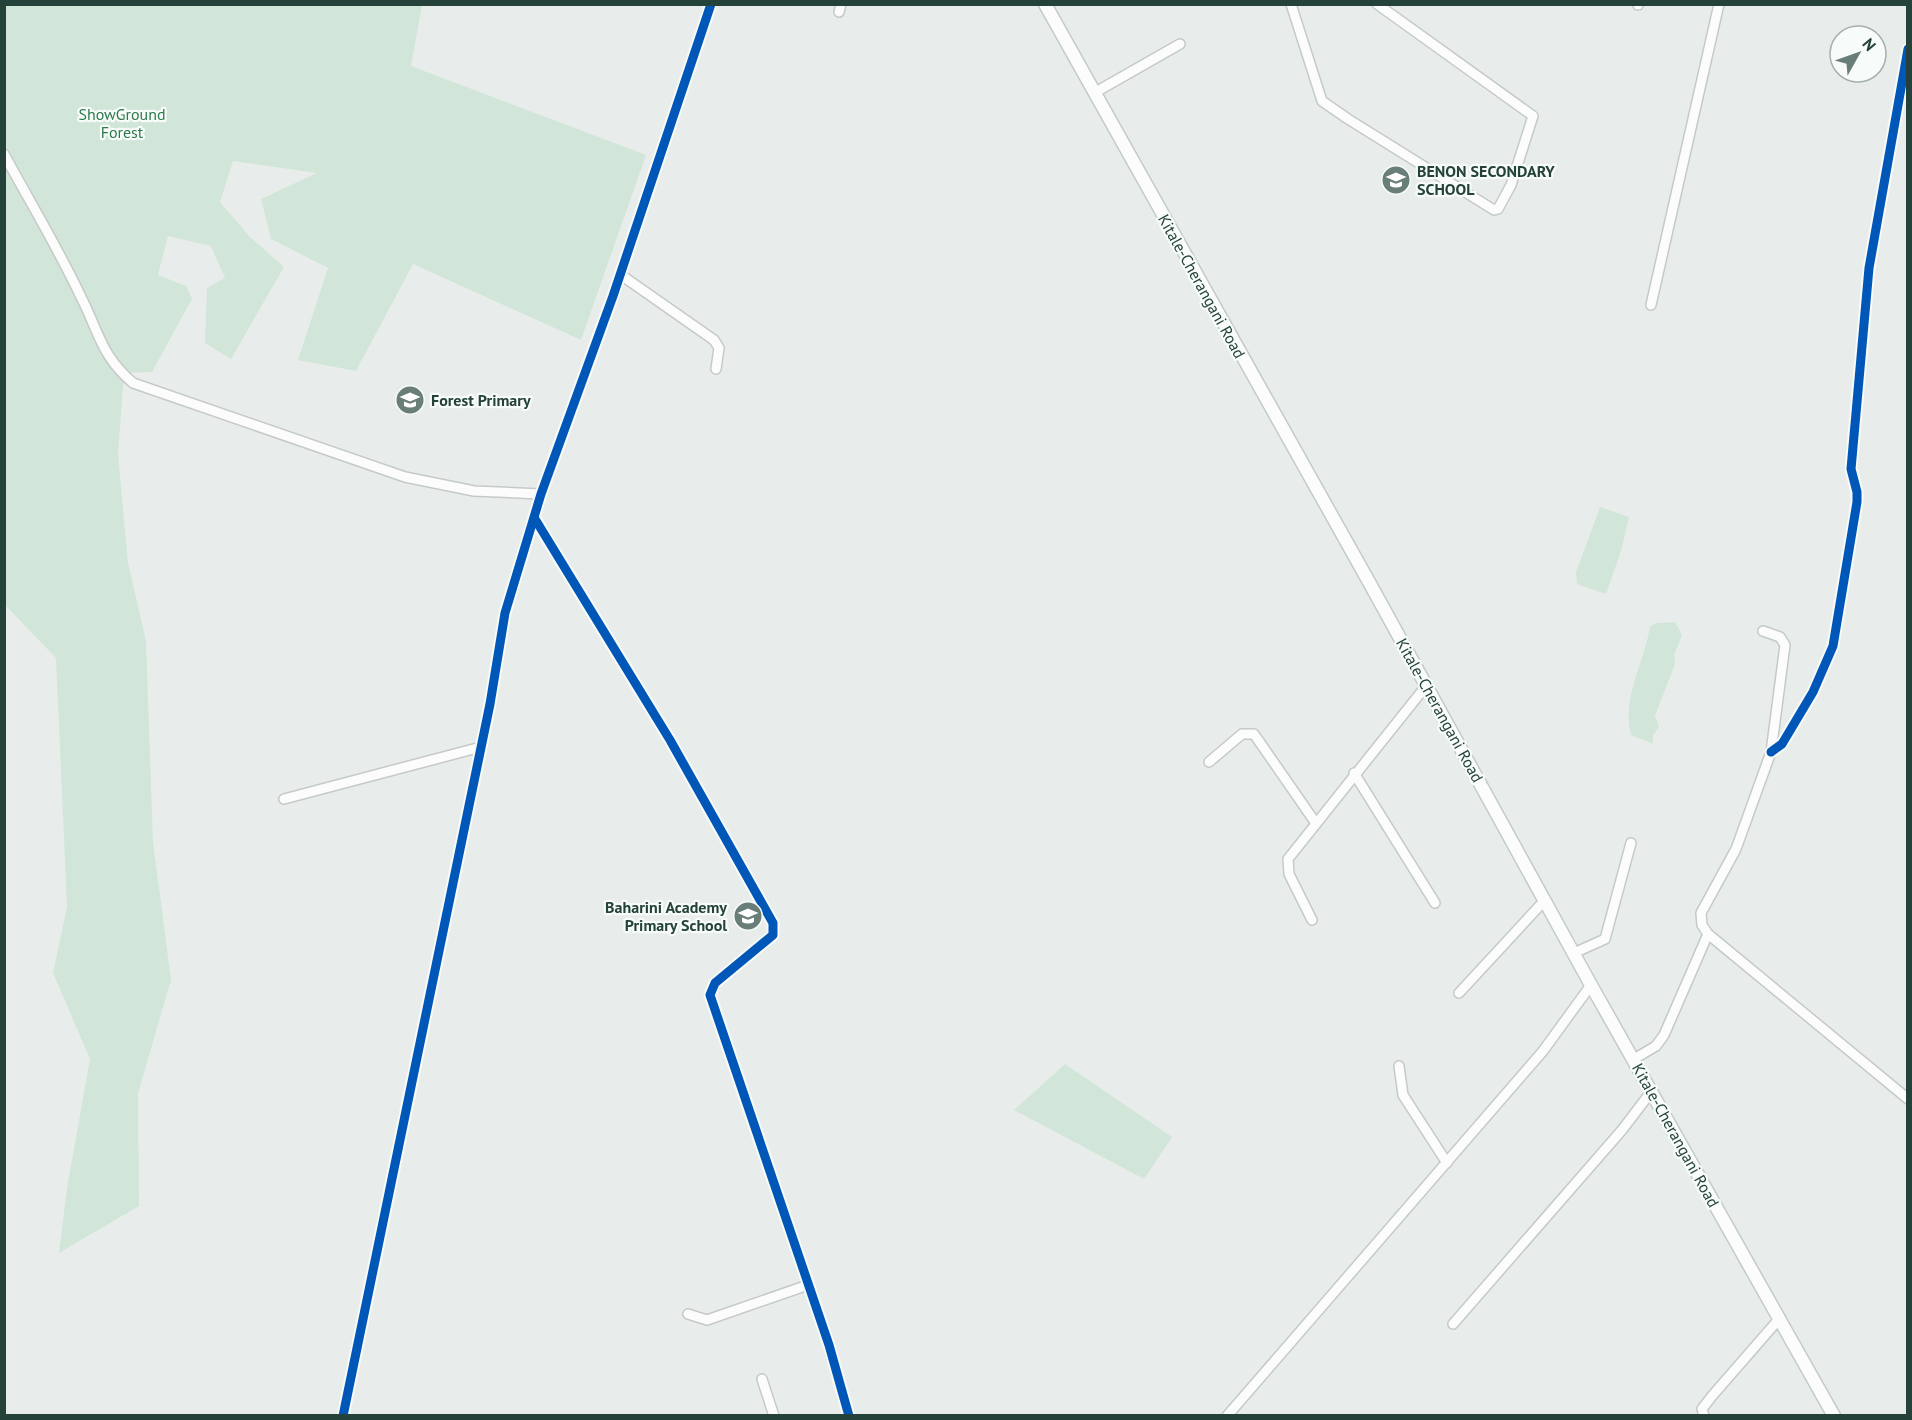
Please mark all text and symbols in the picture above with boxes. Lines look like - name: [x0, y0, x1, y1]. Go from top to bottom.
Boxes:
- north arrow: [1828, 24, 1888, 84]
- text: N: [1858, 34, 1881, 55]
- park label: ShowGround Forest: [78, 104, 166, 142]
- place label: BENON SECONDARY SCHOOL: [1417, 161, 1555, 199]
- school or university icon: BENON SECONDARY SCHOOL: [1380, 164, 1412, 196]
- street label: Kitale-Cherangani Road: [1154, 210, 1250, 362]
- school or university icon: Forest Primary: [394, 384, 426, 416]
- place label: Forest Primary: [431, 390, 531, 410]
- street label: Kitale-Cherangani Road: [1392, 634, 1488, 786]
- place label: Baharini Academy Primary School: [605, 897, 727, 935]
- school or university icon: Baharini Academy Primary School: [732, 900, 764, 932]
- street label: Kitale-Cherangani Road: [1628, 1059, 1724, 1211]

